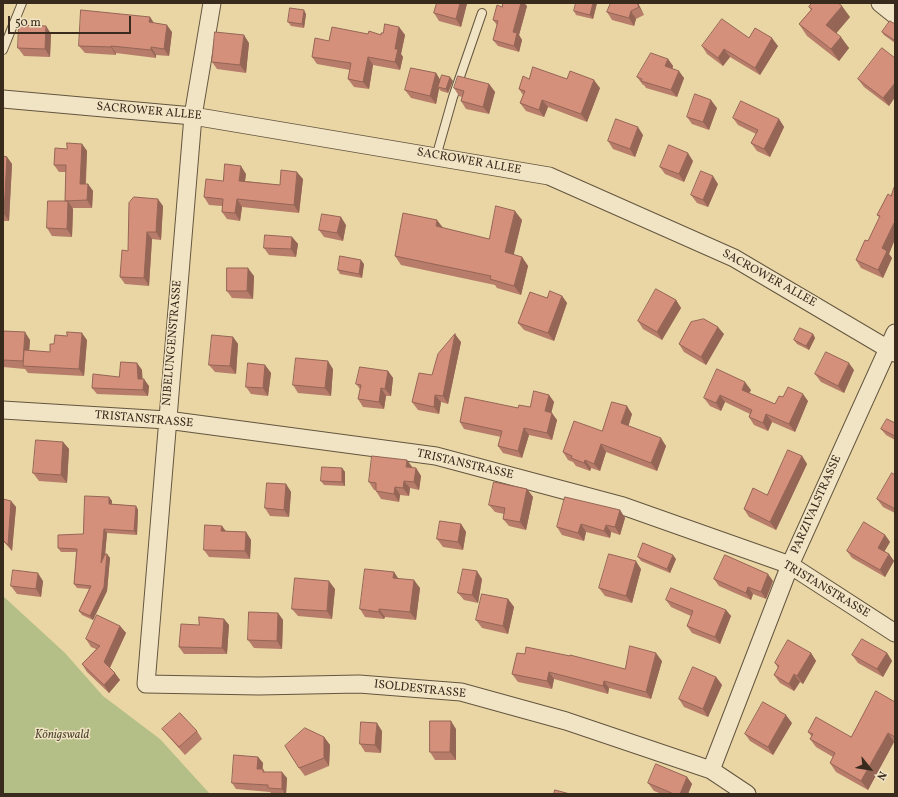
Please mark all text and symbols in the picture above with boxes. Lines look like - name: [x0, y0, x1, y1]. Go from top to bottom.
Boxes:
- scale bar: [10, 8, 133, 34]
- text: 50 m: [15, 15, 41, 31]
- street label: SACROWER ALLEE: [96, 100, 202, 124]
- street label: SACROWER ALLEE: [416, 146, 522, 178]
- street label: SACROWER ALLEE: [719, 247, 819, 311]
- street label: NIBELUNGENSTRASSE: [160, 279, 186, 407]
- street label: TRISTANSTRASSE: [94, 409, 194, 431]
- street label: TRISTANSTRASSE: [415, 447, 515, 483]
- street label: PARZIVALSTRASSE: [789, 453, 845, 557]
- street label: TRISTANSTRASSE: [780, 558, 872, 622]
- street label: ISOLDESTRASSE: [373, 678, 467, 702]
- park label: Königswald: [35, 729, 89, 743]
- north arrow: [850, 749, 890, 789]
- text: N: [872, 768, 889, 782]

